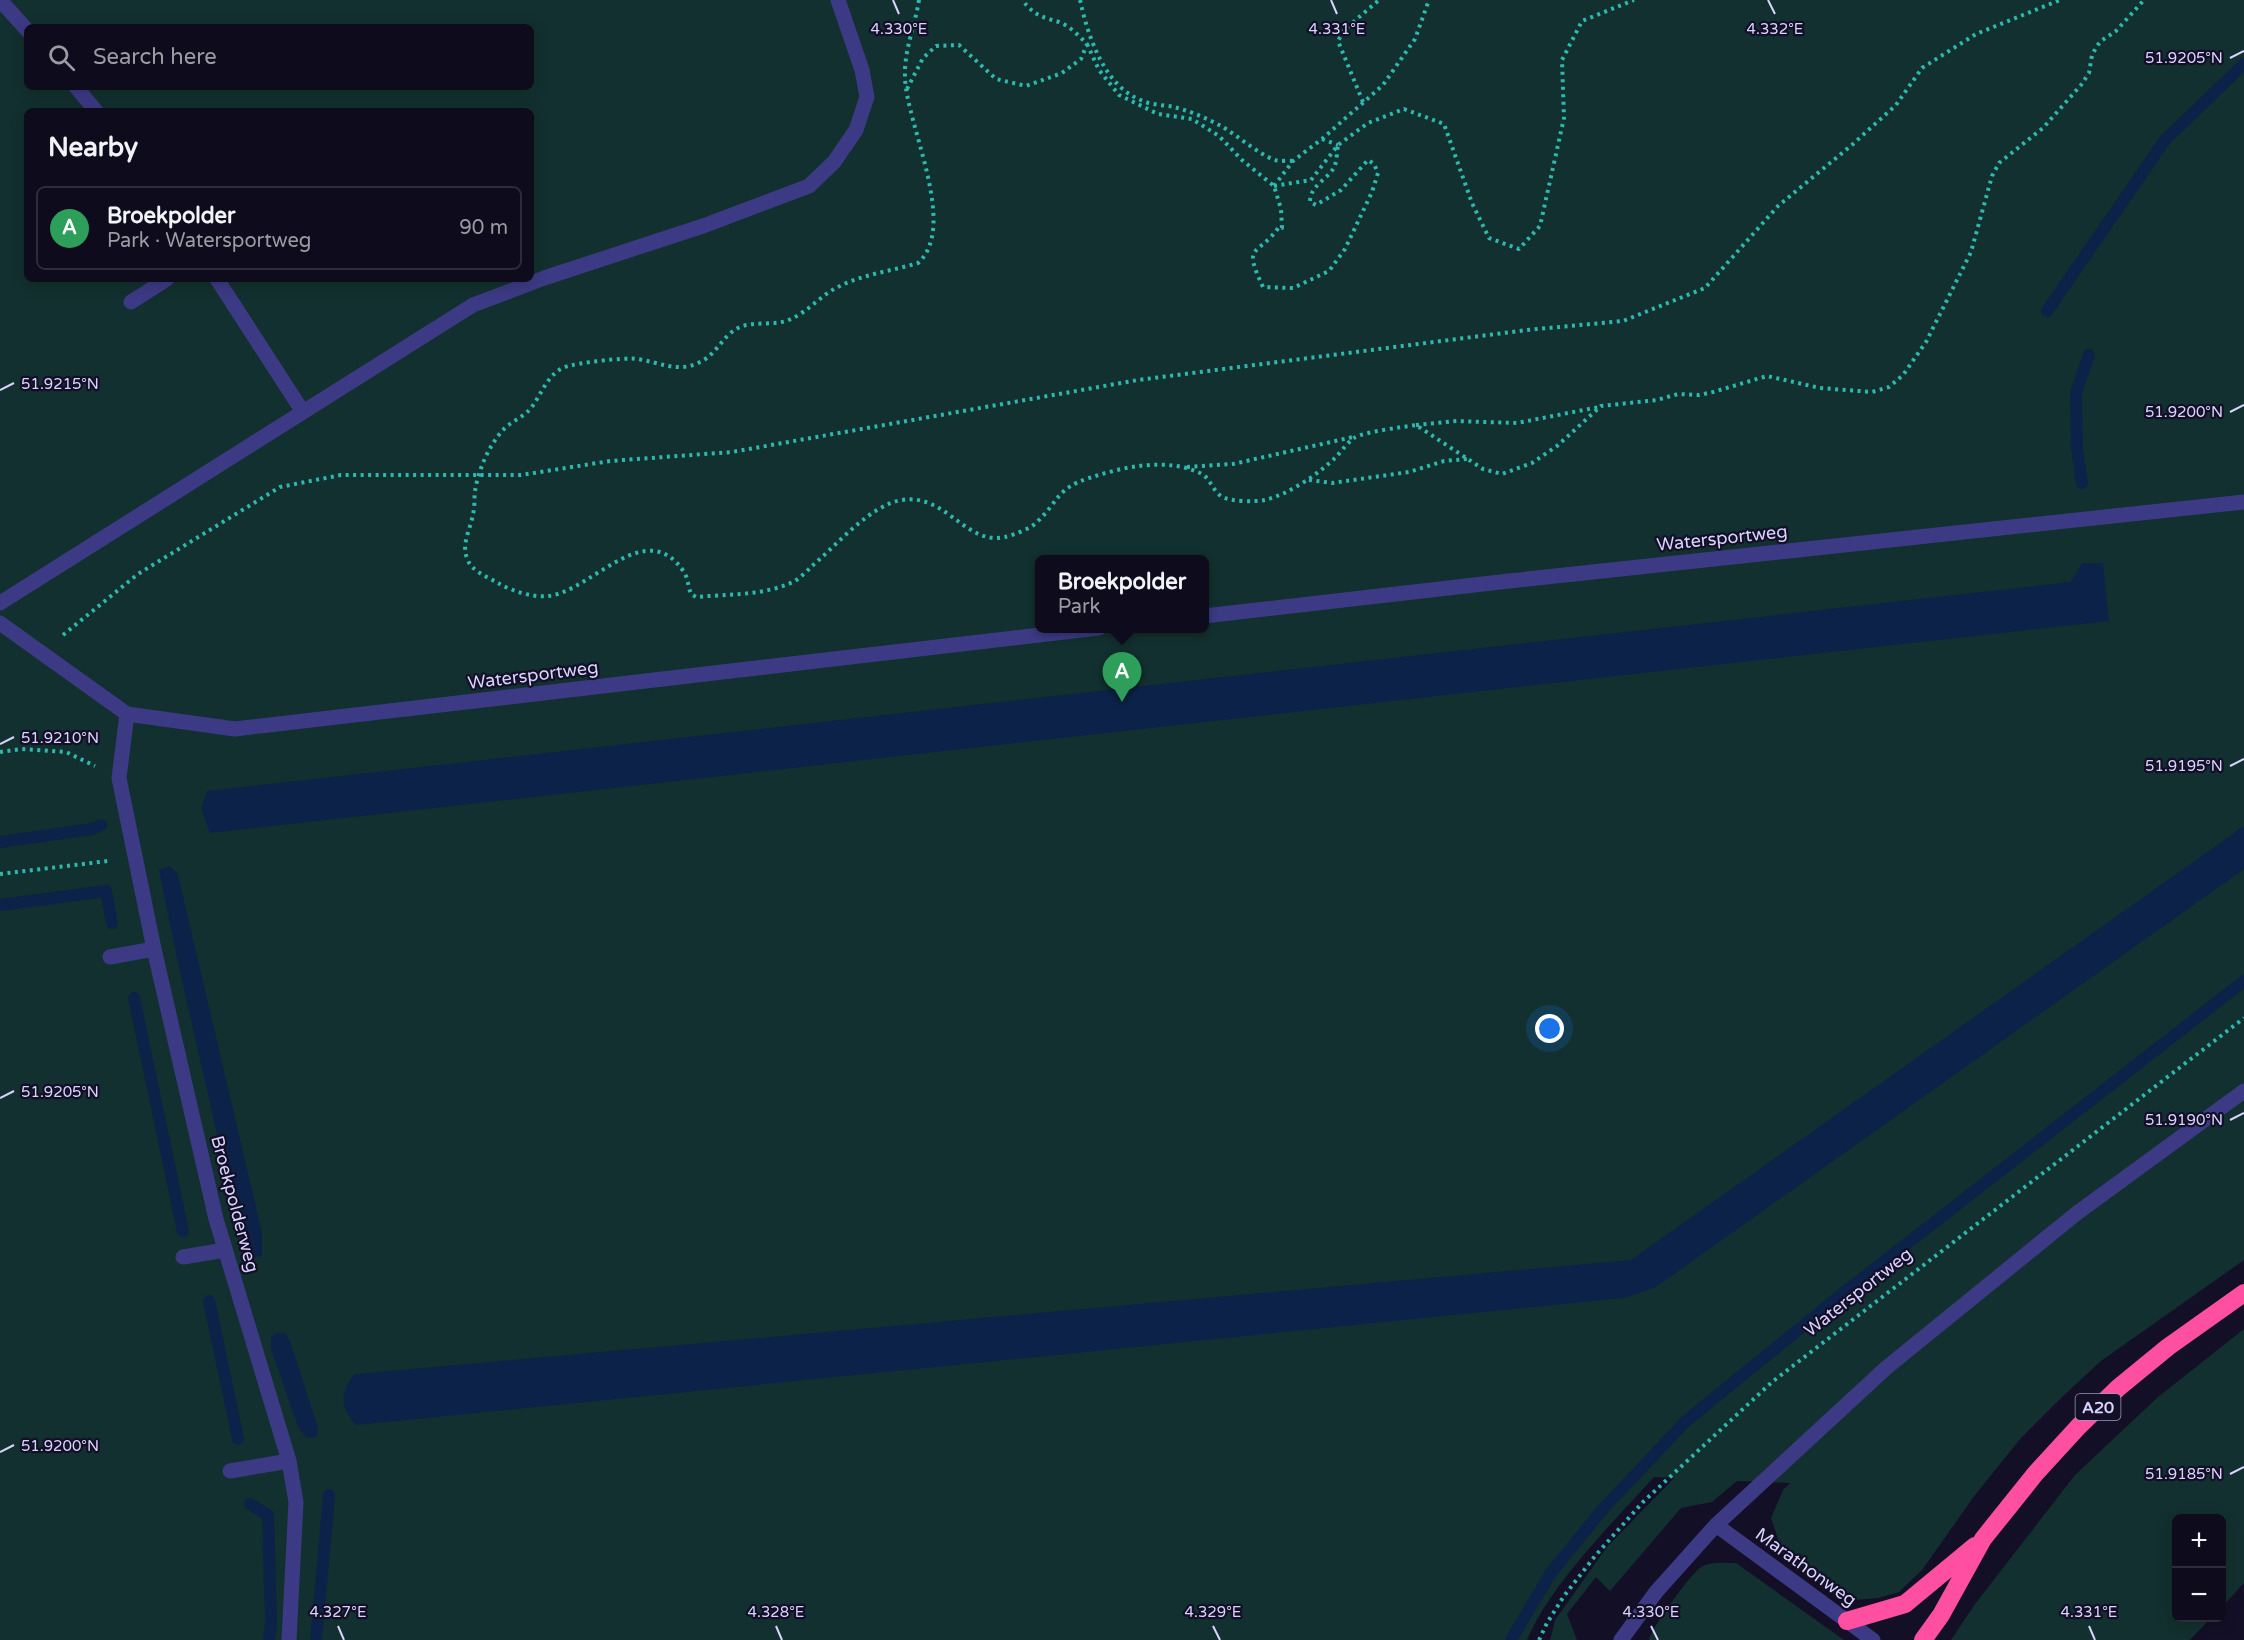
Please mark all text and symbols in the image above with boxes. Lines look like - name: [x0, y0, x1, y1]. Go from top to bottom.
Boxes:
- text: 4.330°E: [871, 20, 927, 38]
- text: 4.331°E: [1309, 20, 1365, 38]
- text: 4.332°E: [1747, 20, 1803, 38]
- search box: [24, 24, 534, 90]
- icon: search: [45, 41, 78, 74]
- text: Search here: [93, 44, 217, 70]
- text: 51.9205°N: [2145, 49, 2223, 67]
- text: Nearby: [48, 132, 138, 163]
- text: Broekpolder: [107, 203, 236, 229]
- text: A: [62, 216, 77, 240]
- text: 90 m: [459, 216, 508, 240]
- text: Park · Watersportweg: [107, 229, 311, 253]
- text: 51.9215°N: [21, 375, 99, 393]
- text: 51.9200°N: [2145, 403, 2223, 421]
- street label: Watersportweg: [1655, 520, 1789, 556]
- popup: [1035, 555, 1209, 633]
- text: Broekpolder: [1058, 569, 1186, 595]
- text: Park: [1058, 595, 1100, 619]
- pin: A: [1102, 652, 1142, 702]
- street label: Watersportweg: [466, 656, 600, 694]
- text: 51.9210°N: [21, 729, 99, 747]
- text: 51.9195°N: [2145, 757, 2223, 775]
- your location: [1535, 1014, 1564, 1043]
- text: 51.9205°N: [21, 1083, 99, 1101]
- text: 51.9190°N: [2145, 1111, 2223, 1129]
- street label: Broekpolderweg: [206, 1133, 264, 1275]
- street label: Watersportweg: [1799, 1243, 1917, 1341]
- road number: A20: [2076, 1394, 2120, 1420]
- text: 51.9200°N: [21, 1437, 99, 1455]
- text: 51.9185°N: [2145, 1465, 2223, 1483]
- map controls: [2172, 1514, 2226, 1622]
- button: +: [2172, 1514, 2226, 1568]
- street label: Marathonweg: [1751, 1523, 1861, 1611]
- button: −: [2172, 1568, 2226, 1622]
- text: 4.327°E: [309, 1603, 367, 1621]
- text: 4.328°E: [748, 1603, 804, 1621]
- text: 4.329°E: [1185, 1603, 1241, 1621]
- text: 4.330°E: [1623, 1603, 1679, 1621]
- text: 4.331°E: [2061, 1603, 2117, 1621]

